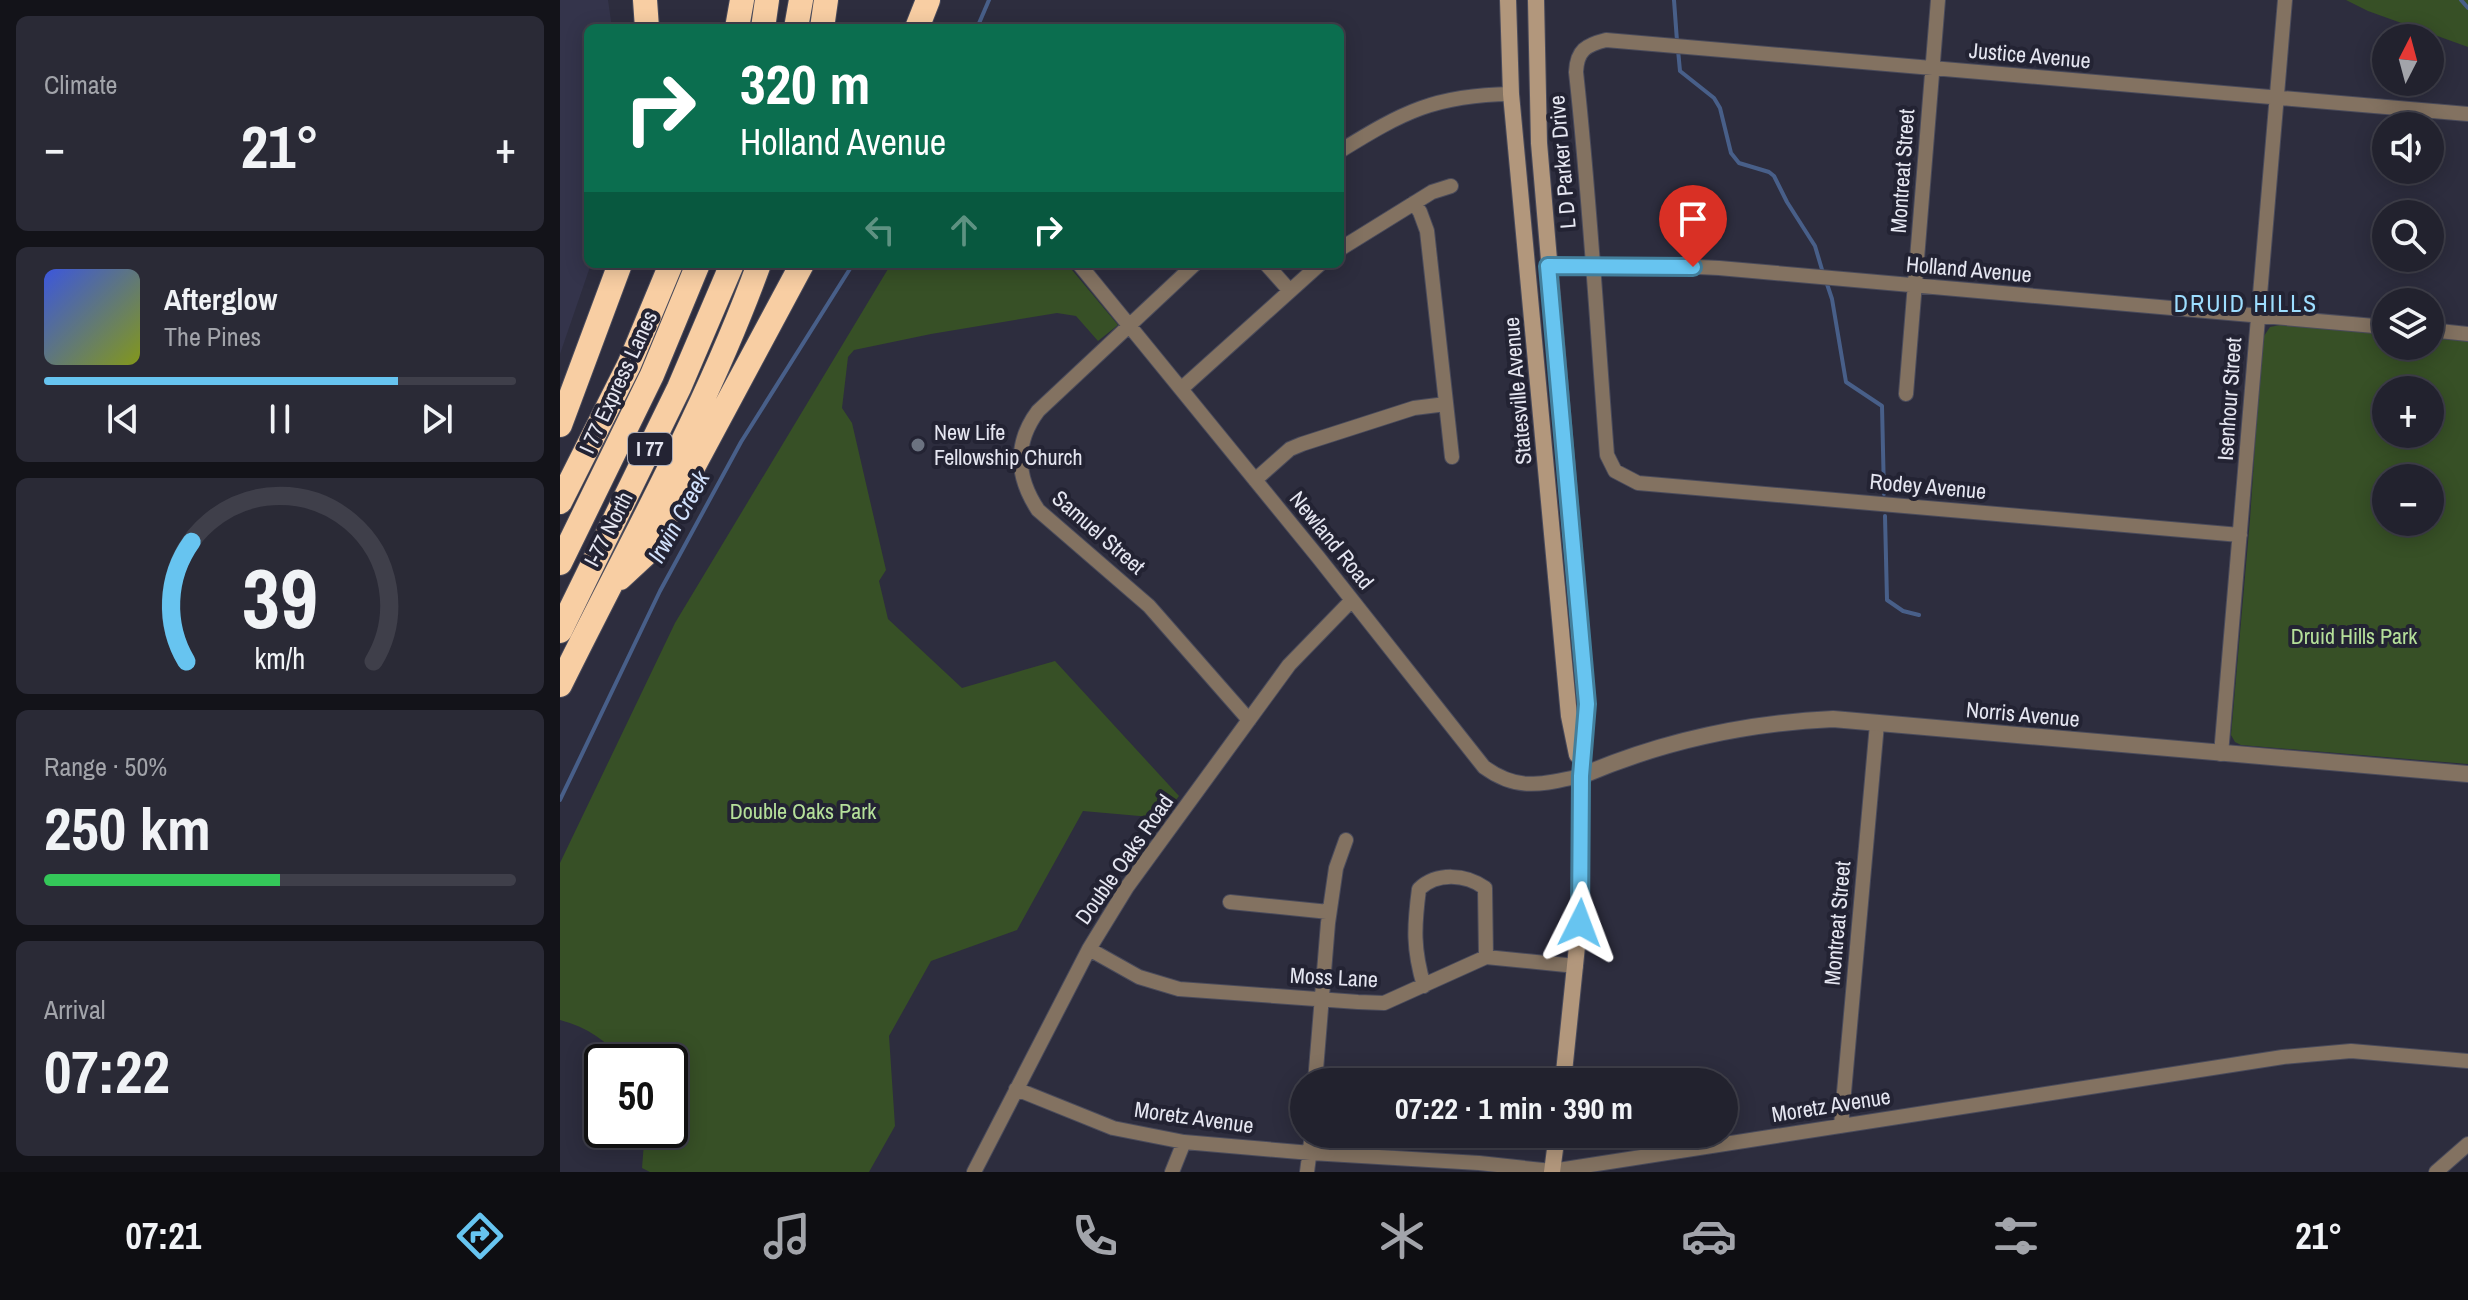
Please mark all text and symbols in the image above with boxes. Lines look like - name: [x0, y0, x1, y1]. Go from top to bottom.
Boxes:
- north arrow: [2372, 24, 2444, 96]
- map controls: [2372, 24, 2444, 536]
- street label: Justice Avenue: [1968, 35, 2092, 75]
- text: 320 m: [740, 46, 870, 121]
- icon: right: [608, 56, 712, 160]
- text: Climate: [44, 67, 117, 102]
- street label: L D Parker Drive: [1541, 94, 1583, 230]
- text: 21°: [241, 106, 319, 187]
- street label: Montreat Street: [1883, 108, 1921, 234]
- button: sound: [2372, 112, 2444, 184]
- text: −: [44, 117, 65, 177]
- text: +: [495, 117, 516, 177]
- text: Holland Avenue: [740, 118, 946, 166]
- pin: [1659, 185, 1727, 267]
- icon: arrive: [1671, 197, 1715, 241]
- button: search: [2372, 200, 2444, 272]
- icon: left: [858, 208, 902, 252]
- icon: ahead: [942, 208, 986, 252]
- icon: right: [1026, 208, 1070, 252]
- street label: Holland Avenue: [1905, 249, 2033, 289]
- text: Afterglow: [164, 279, 277, 319]
- district label: DRUID HILLS: [2174, 287, 2318, 319]
- button: layers: [2372, 288, 2444, 360]
- street label: I 77 Express Lanes: [573, 306, 663, 458]
- street label: Statesville Avenue: [1496, 316, 1538, 466]
- text: The Pines: [164, 319, 261, 354]
- street label: Isenhour Street: [2210, 336, 2248, 462]
- button: +: [2372, 376, 2444, 448]
- icon: previous: [101, 397, 145, 441]
- icon: pause: [258, 397, 302, 441]
- icon: next: [415, 397, 459, 441]
- place label: New Life Fellowship Church: [934, 417, 1083, 472]
- road number: I 77: [628, 433, 672, 465]
- marker: New Life Fellowship Church: [909, 436, 927, 454]
- water label: Irwin Creek: [640, 464, 717, 568]
- button: −: [2372, 464, 2444, 536]
- street label: Rodey Avenue: [1868, 466, 1988, 506]
- street label: Samuel Street: [1046, 483, 1152, 581]
- street label: Newland Road: [1283, 485, 1381, 595]
- street label: I-77 North: [576, 486, 640, 572]
- text: 39: [242, 542, 318, 654]
- park label: Druid Hills Park: [2291, 621, 2418, 651]
- text: km/h: [255, 639, 305, 678]
- street label: Norris Avenue: [1965, 694, 2081, 734]
- text: Range · 50%: [44, 749, 167, 784]
- text: 250 km: [44, 788, 211, 869]
- street label: Double Oaks Road: [1068, 788, 1180, 930]
- park label: Double Oaks Park: [730, 796, 877, 826]
- street label: Montreat Street: [1817, 860, 1857, 986]
- position arrow: [1538, 881, 1622, 965]
- street label: Moss Lane: [1289, 960, 1379, 994]
- text: Arrival: [44, 992, 106, 1027]
- text: 07:22: [44, 1031, 170, 1112]
- speed limit sign: 50: [584, 1044, 688, 1148]
- street label: Moretz Avenue: [1769, 1081, 1893, 1129]
- text: 07:22 · 1 min · 390 m: [1395, 1088, 1633, 1128]
- street label: Moretz Avenue: [1132, 1094, 1256, 1140]
- icon: directions: [452, 1208, 508, 1264]
- icon: music: [759, 1208, 815, 1264]
- icon: phone: [1067, 1208, 1123, 1264]
- icon: climate: [1374, 1208, 1430, 1264]
- icon: car: [1681, 1208, 1737, 1264]
- icon: filters: [1988, 1208, 2044, 1264]
- text: 07:21: [126, 1212, 201, 1260]
- text: 21°: [2295, 1212, 2342, 1260]

